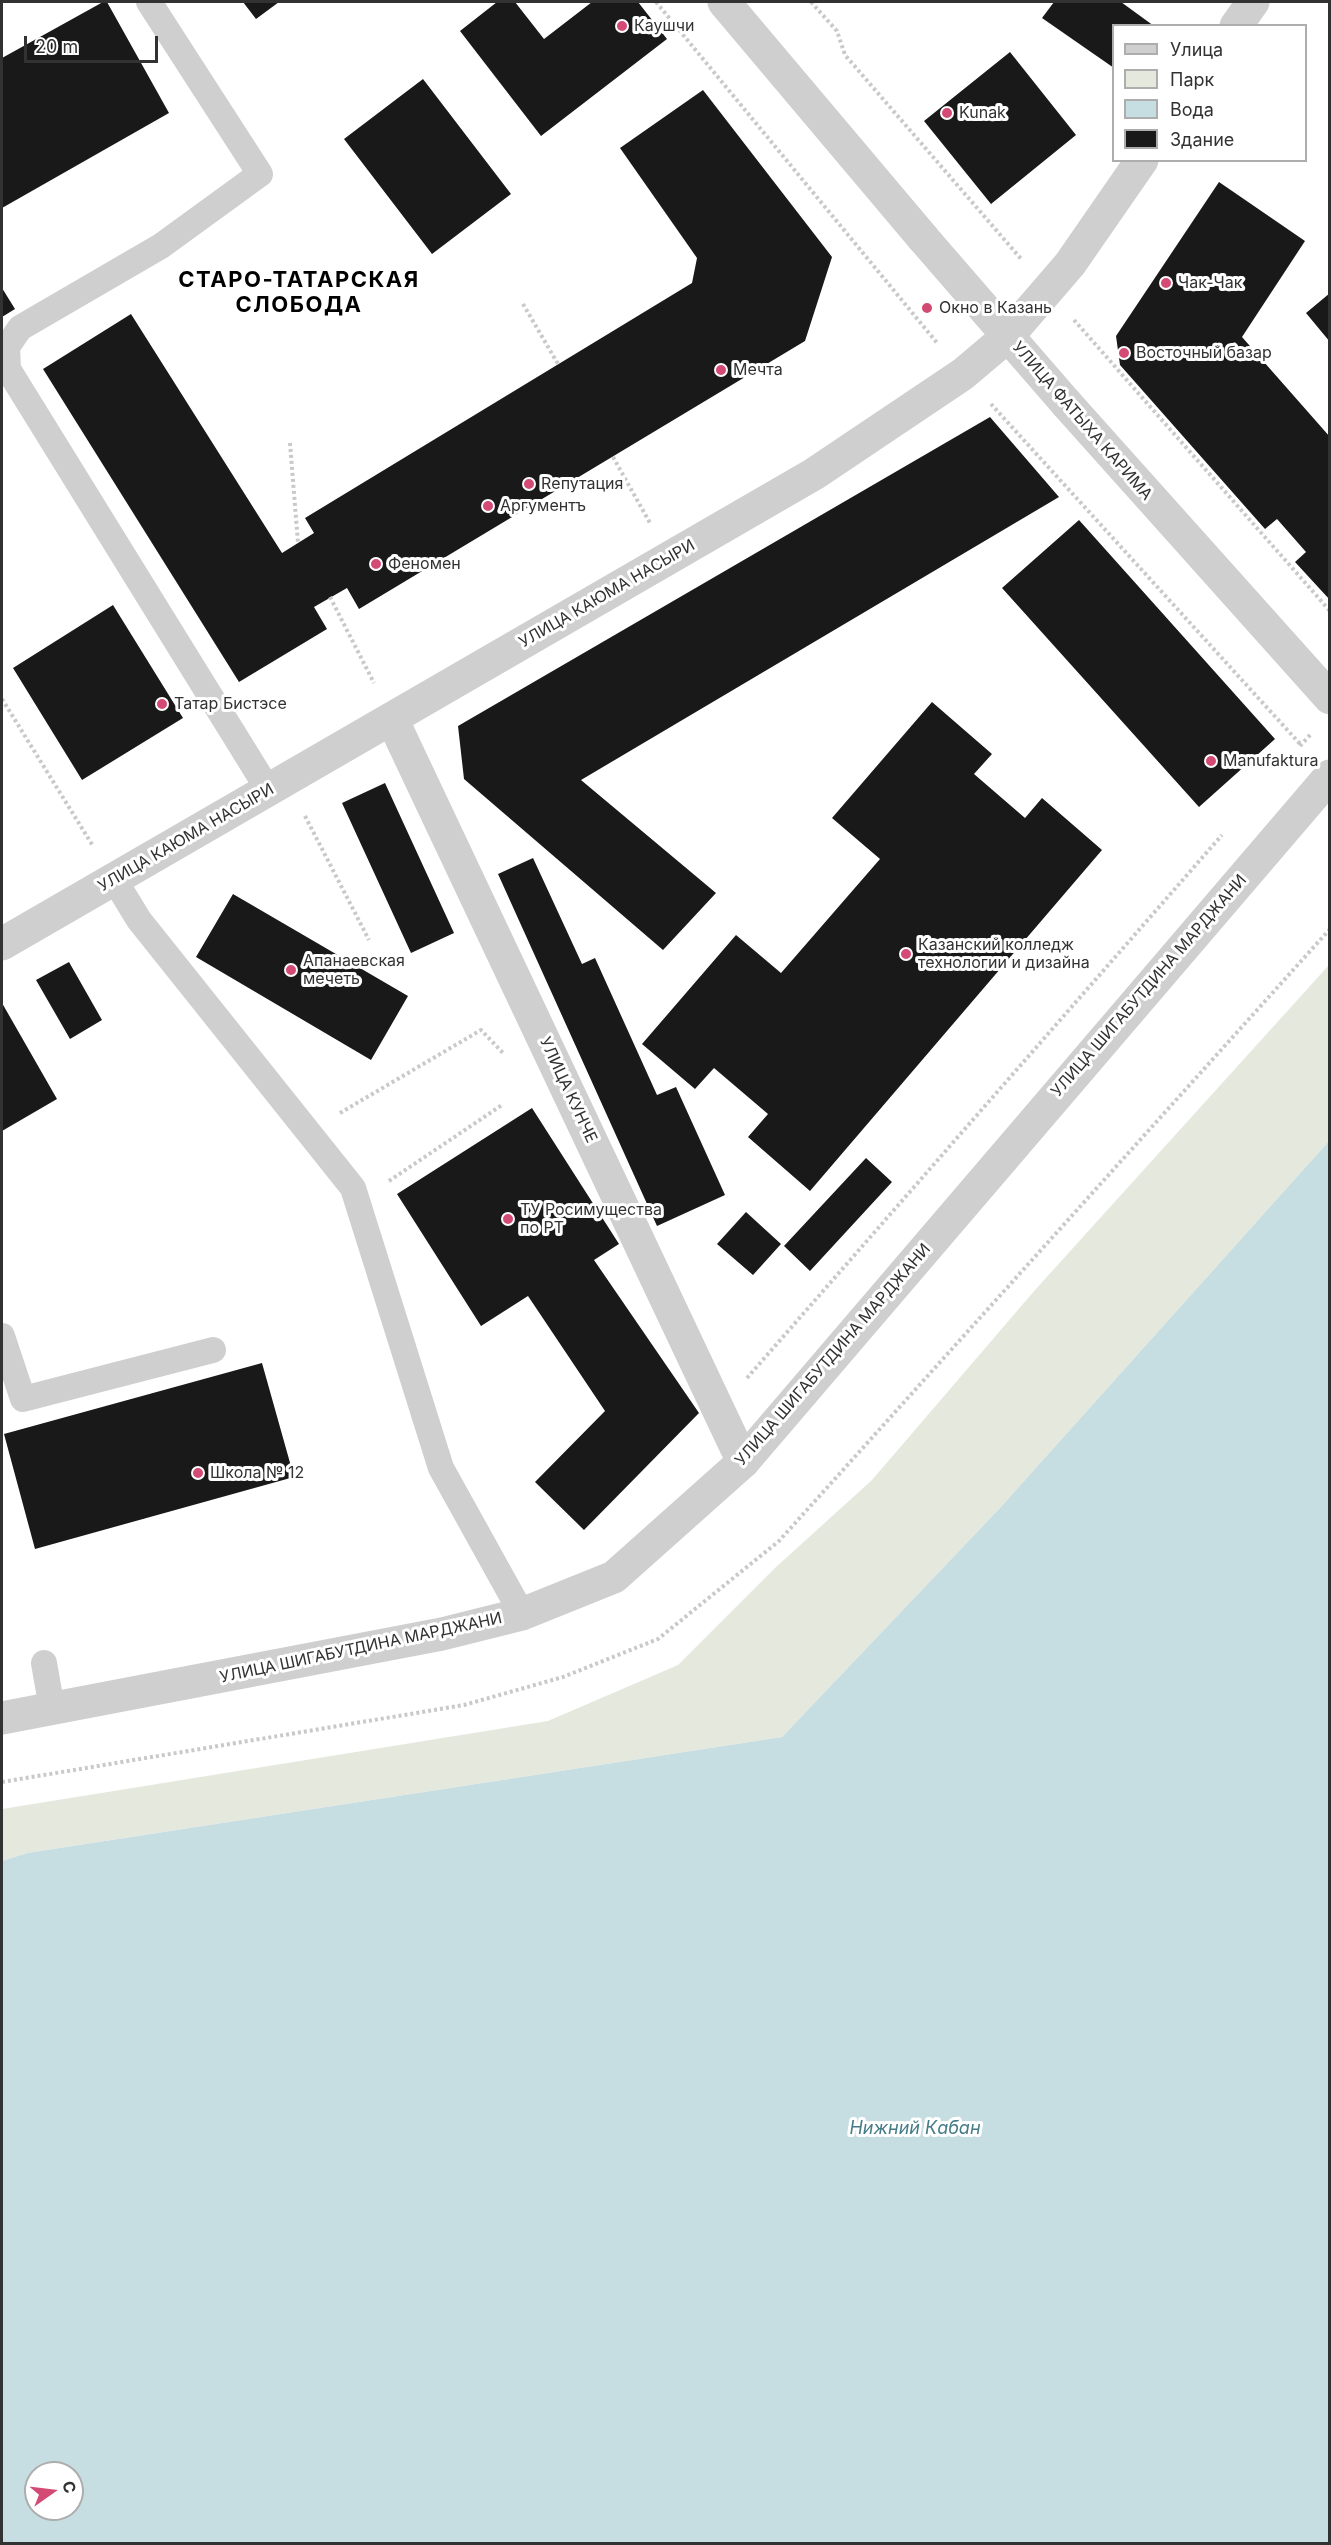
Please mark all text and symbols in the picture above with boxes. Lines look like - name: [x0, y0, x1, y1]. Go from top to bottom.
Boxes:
- place label: Каушчи: [634, 16, 694, 36]
- marker: Каушчи: [615, 19, 629, 33]
- scale bar: [27, 24, 160, 62]
- legend: [1112, 24, 1307, 162]
- text: 20 m: [35, 36, 78, 57]
- text: Улица: [1170, 39, 1223, 60]
- text: Парк: [1170, 69, 1214, 90]
- text: Вода: [1170, 99, 1214, 120]
- place label: Kunak: [959, 103, 1006, 123]
- marker: Kunak: [940, 106, 954, 120]
- text: Здание: [1170, 129, 1234, 150]
- district label: СТАРО-ТАТАРСКАЯ СЛОБОДА: [178, 267, 420, 318]
- place label: Чак-Чак: [1178, 273, 1242, 293]
- marker: Чак-Чак: [1159, 276, 1173, 290]
- place label: Окно в Казань: [939, 298, 1052, 318]
- marker: Окно в Казань: [920, 301, 934, 315]
- street label: УЛИЦА ФАТЫХА КАРИМА: [1008, 338, 1156, 504]
- place label: Восточный базар: [1136, 343, 1272, 363]
- marker: Восточный базар: [1117, 346, 1131, 360]
- place label: Мечта: [733, 360, 783, 380]
- marker: Мечта: [714, 363, 728, 377]
- place label: Rепутация: [541, 474, 623, 494]
- marker: Rепутация: [522, 477, 536, 491]
- place label: Аргументъ: [500, 496, 586, 516]
- marker: Аргументъ: [481, 499, 495, 513]
- street label: УЛИЦА КАЮМА НАСЫРИ: [516, 536, 698, 652]
- place label: Феномен: [388, 554, 461, 574]
- marker: Феномен: [369, 557, 383, 571]
- place label: Татар Бистэсе: [174, 694, 287, 714]
- marker: Татар Бистэсе: [155, 697, 169, 711]
- place label: Manufaktura: [1223, 751, 1318, 771]
- marker: Manufaktura: [1204, 754, 1218, 768]
- street label: УЛИЦА КАЮМА НАСЫРИ: [95, 780, 277, 896]
- street label: УЛИЦА ШИГАБУТДИНА МАРДЖАНИ: [1047, 871, 1251, 1101]
- place label: Казанский колледж технологии и дизайна: [918, 935, 1090, 973]
- marker: Казанский колледж технологии и дизайна: [899, 947, 913, 961]
- place label: Апанаевская мечеть: [303, 951, 405, 989]
- marker: Апанаевская мечеть: [284, 963, 298, 977]
- street label: УЛИЦА КУНЧЕ: [535, 1034, 601, 1146]
- place label: ТУ Росимущества по РТ: [520, 1200, 662, 1238]
- marker: ТУ Росимущества по РТ: [501, 1212, 515, 1226]
- street label: УЛИЦА ШИГАБУТДИНА МАРДЖАНИ: [731, 1240, 935, 1470]
- place label: Школа № 12: [210, 1463, 304, 1483]
- marker: Школа № 12: [191, 1466, 205, 1480]
- street label: УЛИЦА ШИГАБУТДИНА МАРДЖАНИ: [218, 1609, 504, 1687]
- water label: Нижний Кабан: [849, 2118, 981, 2140]
- north arrow: [24, 2461, 84, 2521]
- text: С: [58, 2479, 81, 2495]

